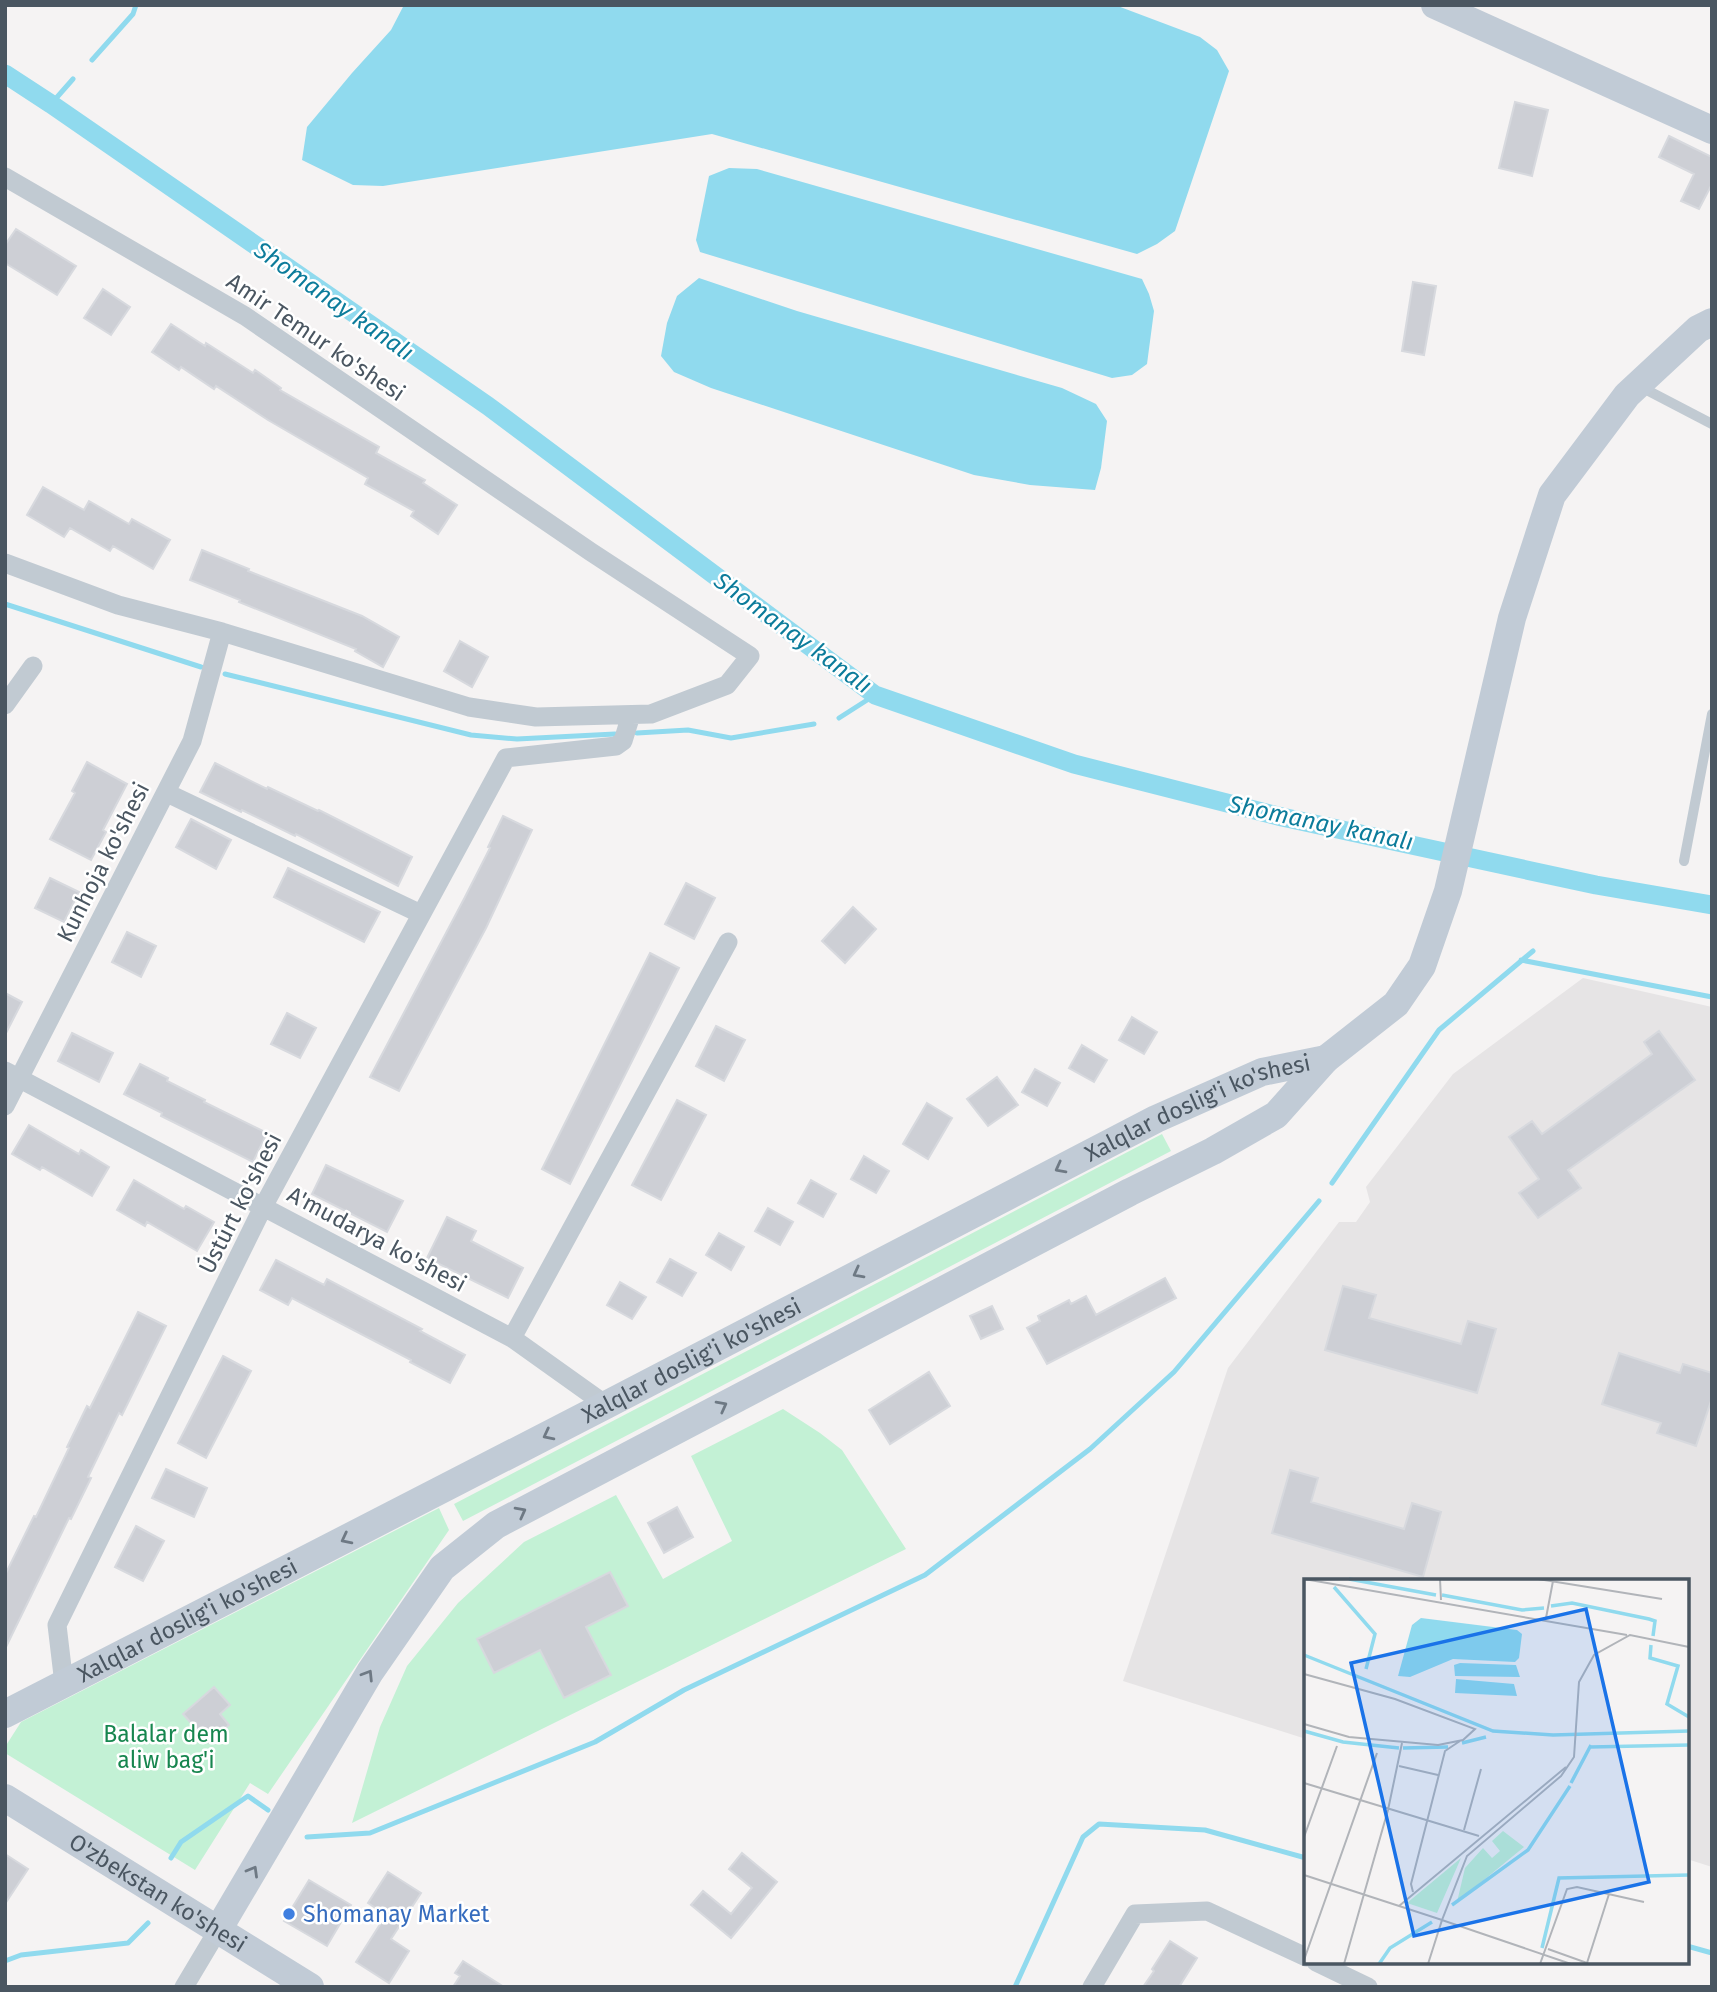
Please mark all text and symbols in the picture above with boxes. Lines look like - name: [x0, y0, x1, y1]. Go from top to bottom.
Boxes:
- water label: Shomanay kanalı: [248, 235, 419, 366]
- street label: Amir Temur ko'shesi: [221, 267, 411, 407]
- water label: Shomanay kanalı: [708, 566, 877, 700]
- street label: Kunhoja ko'shesi: [51, 777, 155, 947]
- water label: Shomanay kanalı: [1225, 790, 1416, 856]
- street label: Xalqlar doslig'i ko'shesi: [1080, 1049, 1313, 1168]
- street label: Ústúrt ko'shesi: [192, 1127, 288, 1278]
- one-way arrow: [1055, 1160, 1067, 1174]
- street label: A'mudarya ko'shesi: [283, 1180, 471, 1298]
- one-way arrow: [853, 1265, 866, 1279]
- street label: Xalqlar doslig'i ko'shesi: [577, 1292, 806, 1429]
- one-way arrow: [715, 1401, 728, 1414]
- one-way arrow: [543, 1426, 555, 1440]
- one-way arrow: [514, 1507, 526, 1520]
- one-way arrow: [341, 1531, 353, 1544]
- street label: Xalqlar doslig'i ko'shesi: [73, 1552, 302, 1688]
- inset map: [1304, 1579, 1689, 1964]
- one-way arrow: [360, 1670, 373, 1683]
- park label: Balalar dem aliw bag'i: [103, 1720, 229, 1774]
- street label: O'zbekstan ko'shesi: [64, 1827, 252, 1958]
- one-way arrow: [245, 1866, 258, 1879]
- place label: Shomanay Market: [303, 1900, 490, 1928]
- marker: Shomanay Market: [281, 1906, 297, 1922]

